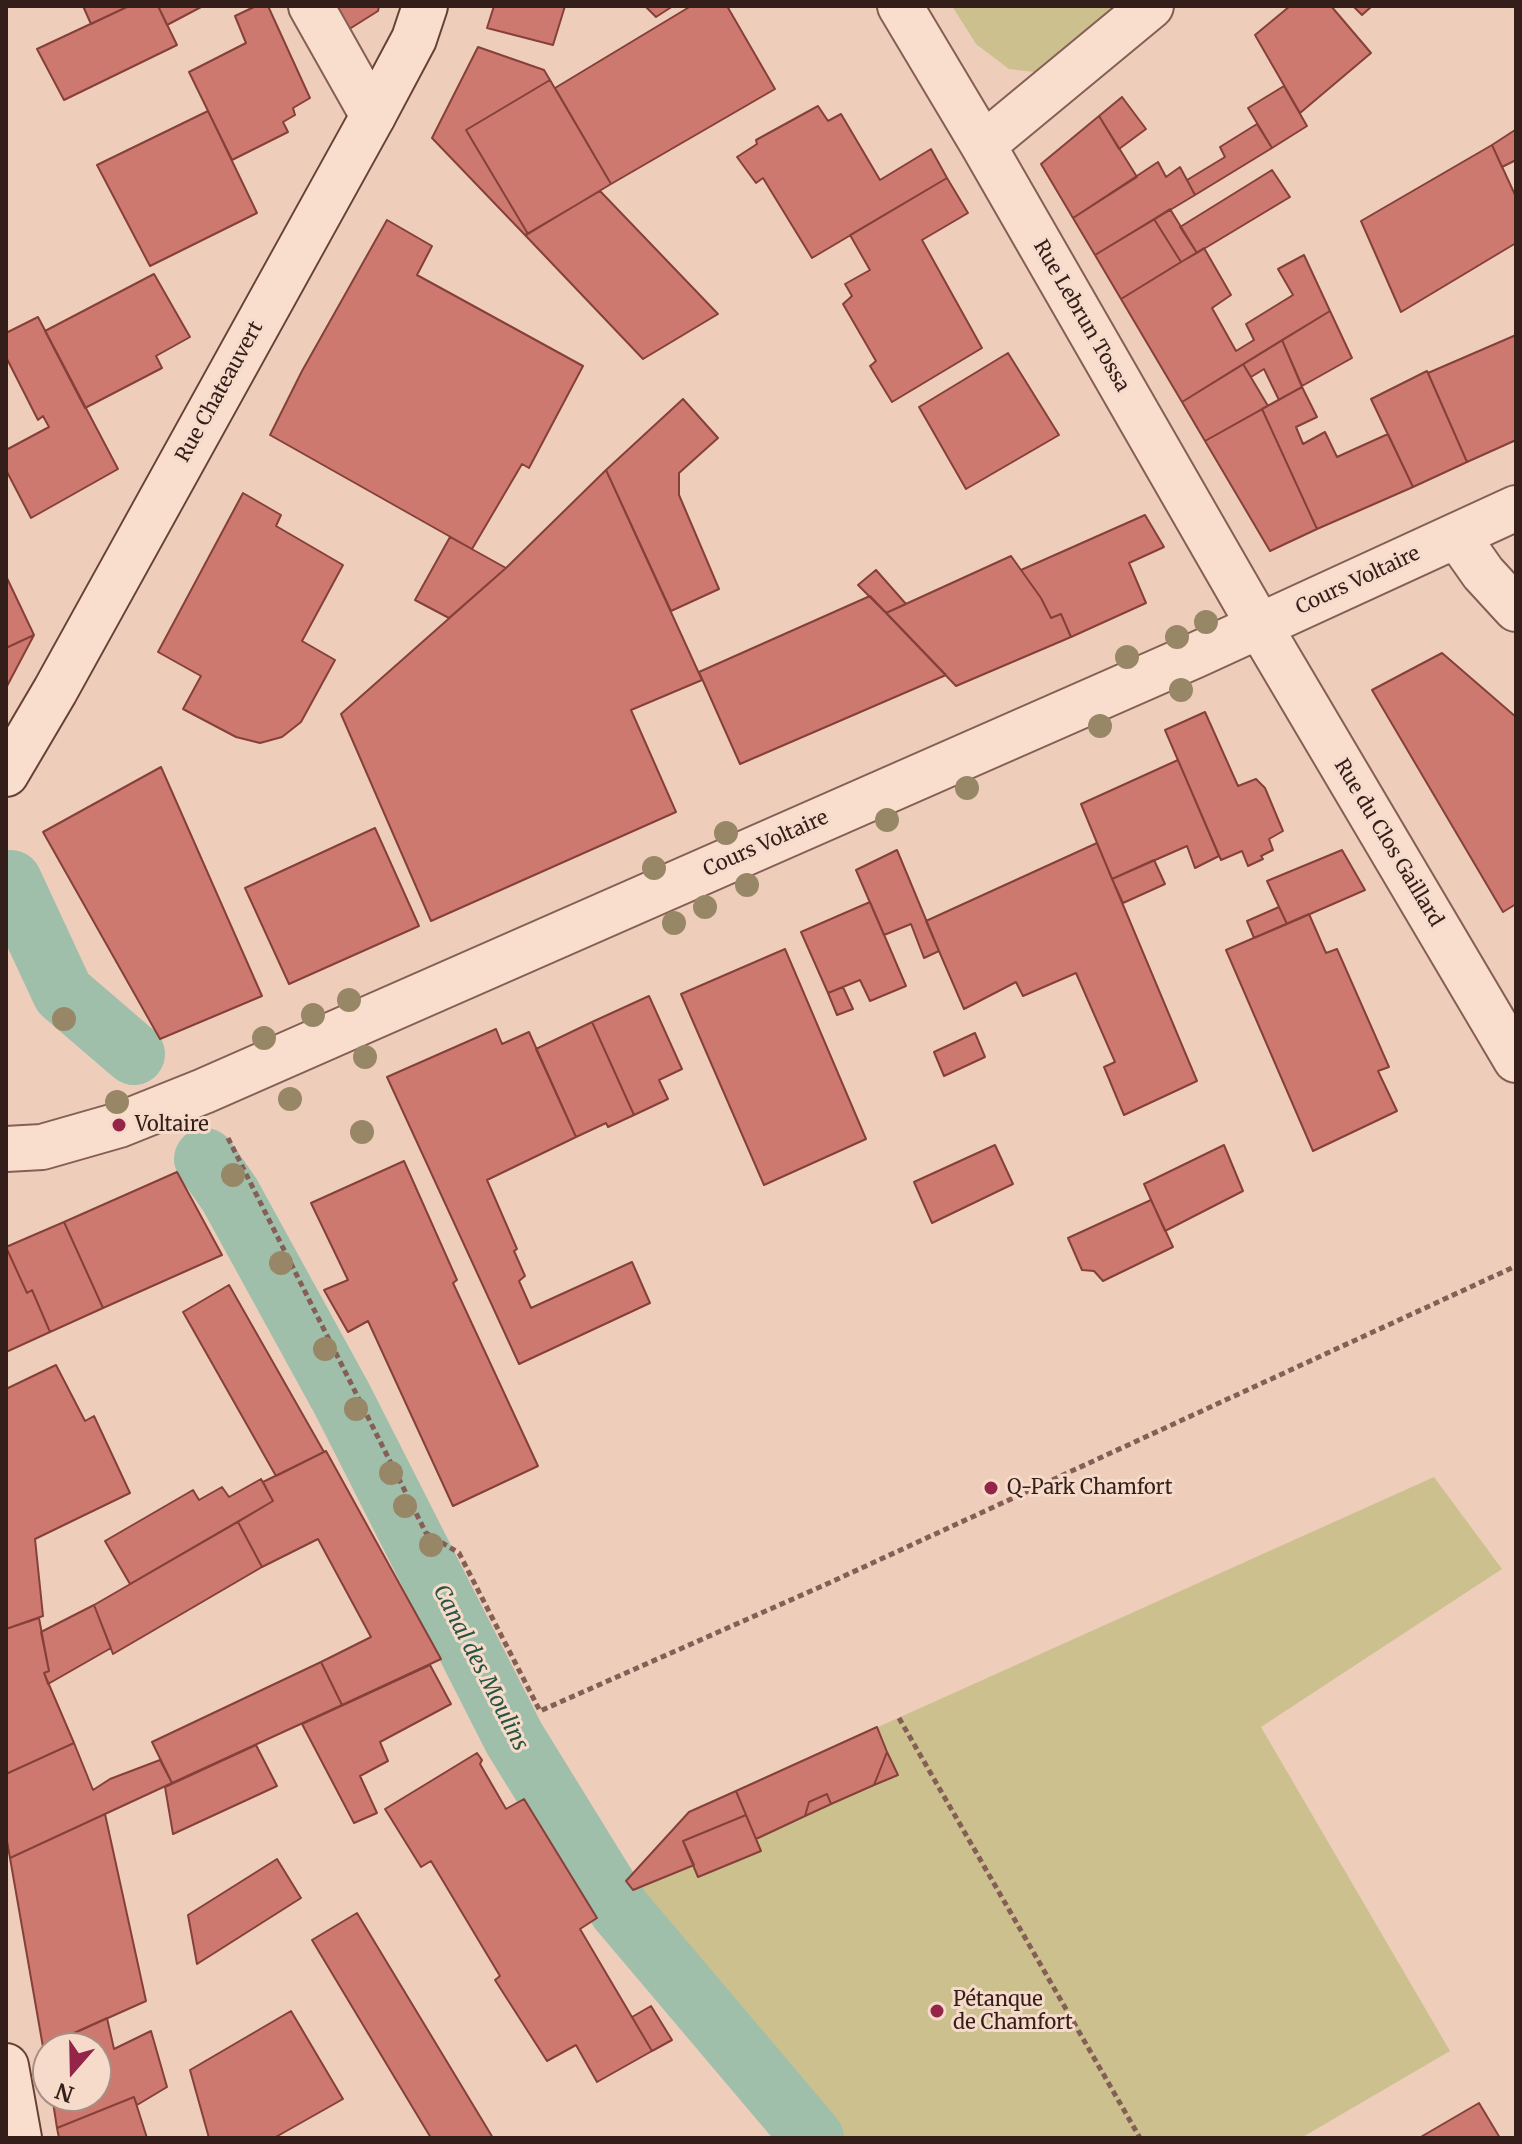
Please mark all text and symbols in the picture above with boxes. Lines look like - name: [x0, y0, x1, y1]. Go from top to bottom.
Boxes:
- street label: Rue Lebrun Tossa: [1028, 236, 1134, 396]
- street label: Rue Chateauvert: [171, 317, 269, 467]
- street label: Cours Voltaire: [1292, 542, 1424, 620]
- street label: Rue du Clos Gaillard: [1328, 755, 1448, 931]
- street label: Cours Voltaire: [700, 806, 832, 882]
- place label: Voltaire: [135, 1113, 209, 1137]
- marker: Voltaire: [110, 1116, 128, 1134]
- place label: Q-Park Chamfort: [1007, 1476, 1172, 1500]
- marker: Q-Park Chamfort: [982, 1479, 1000, 1497]
- water label: Canal des Moulins: [427, 1581, 533, 1755]
- place label: Pétanque de Chamfort: [953, 1988, 1073, 2035]
- marker: Pétanque de Chamfort: [928, 2002, 946, 2020]
- north arrow: [32, 2032, 112, 2112]
- text: N: [52, 2077, 77, 2109]

